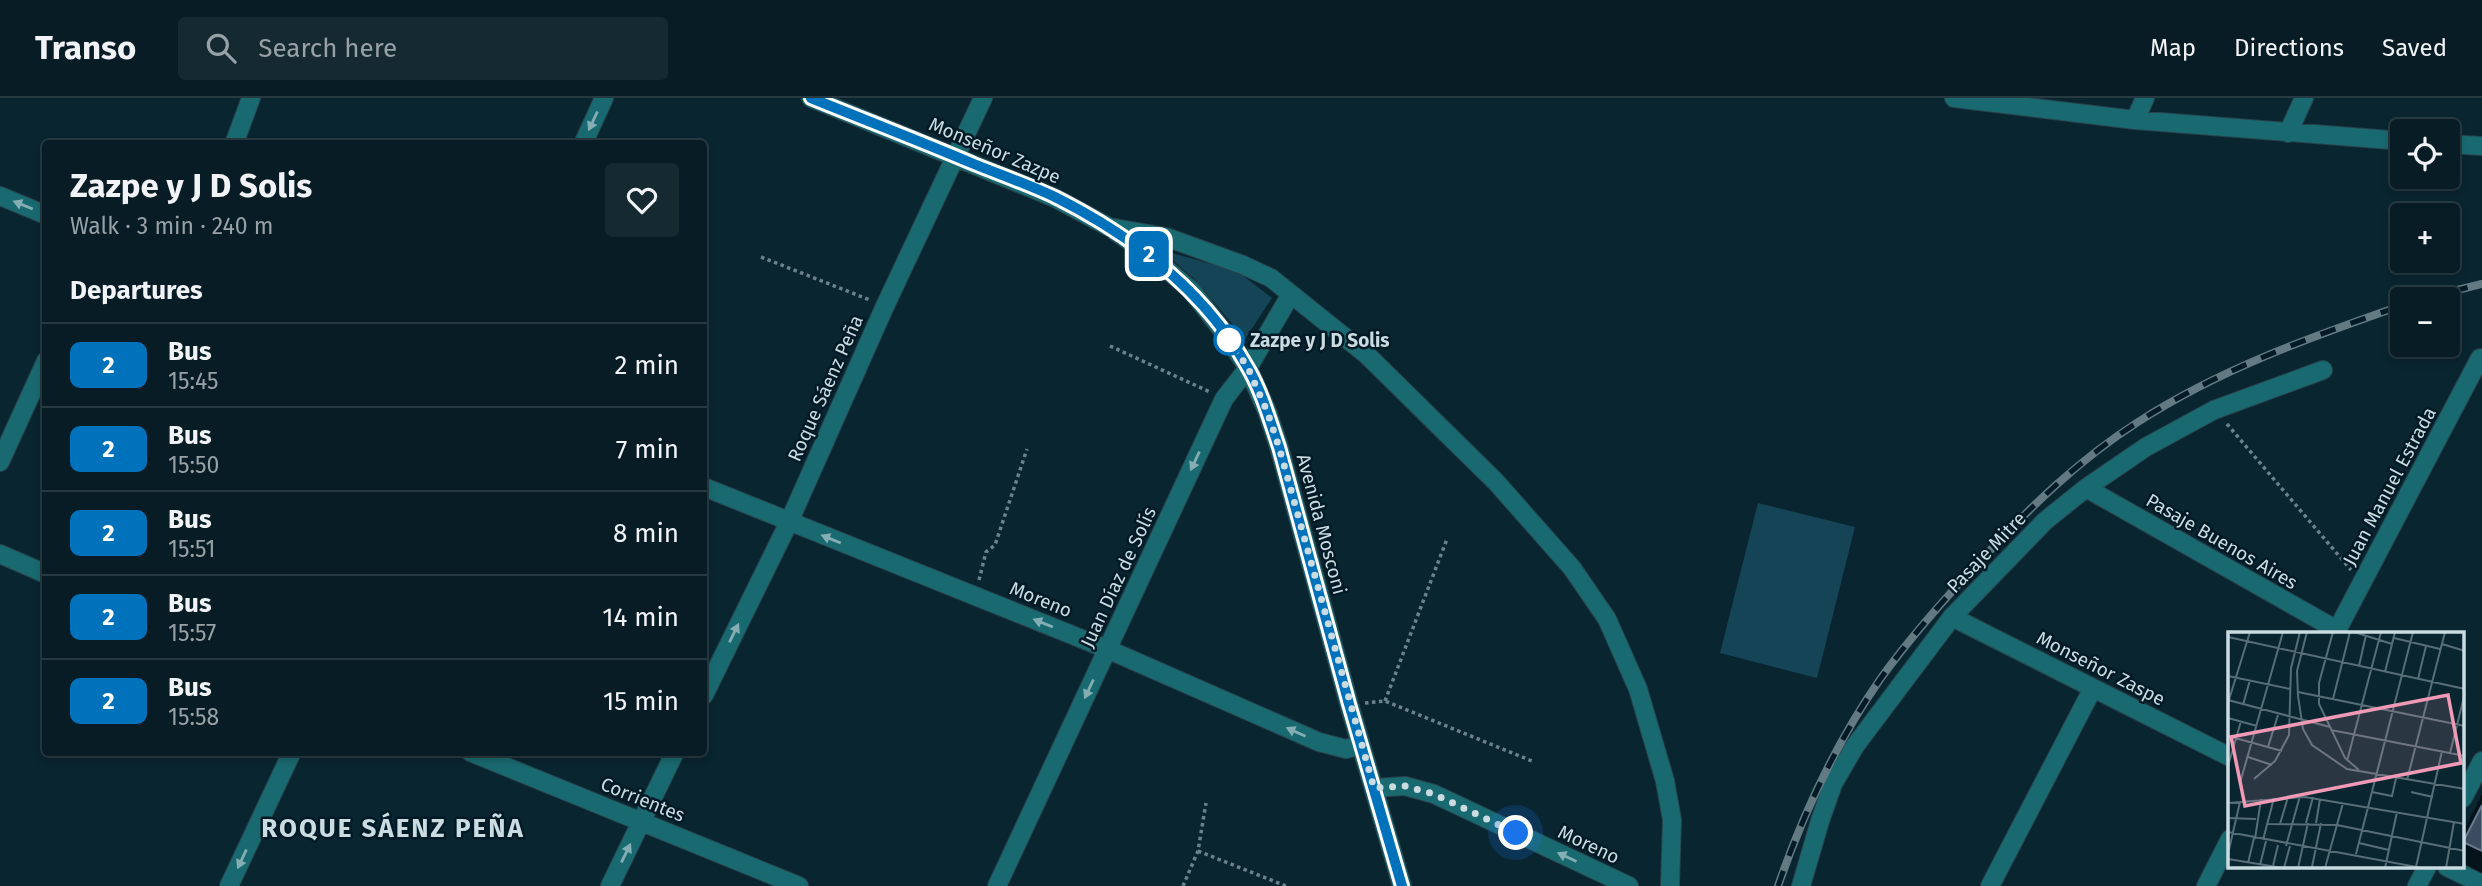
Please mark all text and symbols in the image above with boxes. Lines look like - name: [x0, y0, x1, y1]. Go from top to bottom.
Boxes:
- search box: [178, 17, 668, 80]
- text: Transo: [35, 28, 136, 68]
- icon: search: [202, 29, 240, 67]
- text: Search here: [258, 33, 397, 64]
- text: Map: [2150, 34, 2196, 62]
- text: Directions: [2234, 34, 2344, 62]
- text: Saved: [2382, 34, 2447, 62]
- one-way arrow: [587, 111, 599, 131]
- street label: Monseñor Zazpe: [926, 112, 1064, 189]
- map controls: [2390, 119, 2460, 357]
- button: locate: [2390, 119, 2460, 189]
- button: heart: [605, 163, 679, 237]
- text: Zazpe y J D Solis: [70, 166, 312, 206]
- one-way arrow: [12, 200, 33, 211]
- button: +: [2390, 203, 2460, 273]
- text: Walk · 3 min · 240 m: [70, 212, 273, 240]
- line badge: 2: [1126, 231, 1172, 277]
- text: 2: [1143, 240, 1155, 268]
- text: Departures: [70, 275, 203, 306]
- button: −: [2390, 287, 2460, 357]
- street label: Roque Sáenz Peña: [783, 311, 868, 465]
- marker: Zazpe y J D Solis: [1214, 325, 1244, 355]
- place label: Zazpe y J D Solis: [1250, 329, 1389, 352]
- text: Bus: [168, 336, 211, 367]
- text: 2 min: [614, 350, 679, 381]
- text: 2: [102, 351, 115, 379]
- text: 15:45: [168, 367, 218, 395]
- street label: Juan Manuel Estrada: [2338, 403, 2441, 569]
- text: Bus: [168, 420, 211, 451]
- text: 7 min: [616, 434, 679, 465]
- text: 2: [102, 435, 115, 463]
- text: 15:50: [168, 451, 219, 479]
- one-way arrow: [1190, 451, 1201, 471]
- street label: Avenida Mosconi: [1292, 451, 1351, 597]
- street label: Pasaje Buenos Aires: [2142, 489, 2302, 594]
- street label: Juan Díaz de Solís: [1076, 503, 1161, 651]
- text: Bus: [168, 504, 211, 535]
- street label: Pasaje Mitre: [1942, 507, 2031, 598]
- text: 8 min: [613, 518, 679, 549]
- text: 2: [102, 519, 115, 547]
- one-way arrow: [821, 533, 842, 544]
- text: 15:51: [168, 535, 215, 563]
- street label: Moreno: [1006, 577, 1075, 622]
- text: Bus: [168, 588, 211, 619]
- text: 14 min: [602, 602, 679, 633]
- text: 2: [102, 603, 115, 631]
- one-way arrow: [1032, 617, 1053, 628]
- text: 15:57: [168, 619, 216, 647]
- one-way arrow: [728, 623, 739, 643]
- street label: Monseñor Zaspe: [2033, 626, 2169, 711]
- inset map: [2228, 632, 2464, 868]
- text: Bus: [168, 672, 211, 703]
- one-way arrow: [1083, 679, 1094, 699]
- text: 15 min: [603, 686, 679, 717]
- text: 2: [102, 687, 115, 715]
- text: 15:58: [168, 703, 219, 731]
- one-way arrow: [1286, 726, 1307, 737]
- street label: Corrientes: [597, 772, 688, 827]
- district label: ROQUE SÁENZ PEÑA: [261, 812, 525, 844]
- your location: [1498, 815, 1533, 850]
- street label: Moreno: [1554, 820, 1623, 869]
- one-way arrow: [620, 843, 631, 863]
- one-way arrow: [237, 849, 248, 869]
- one-way arrow: [1557, 851, 1578, 862]

